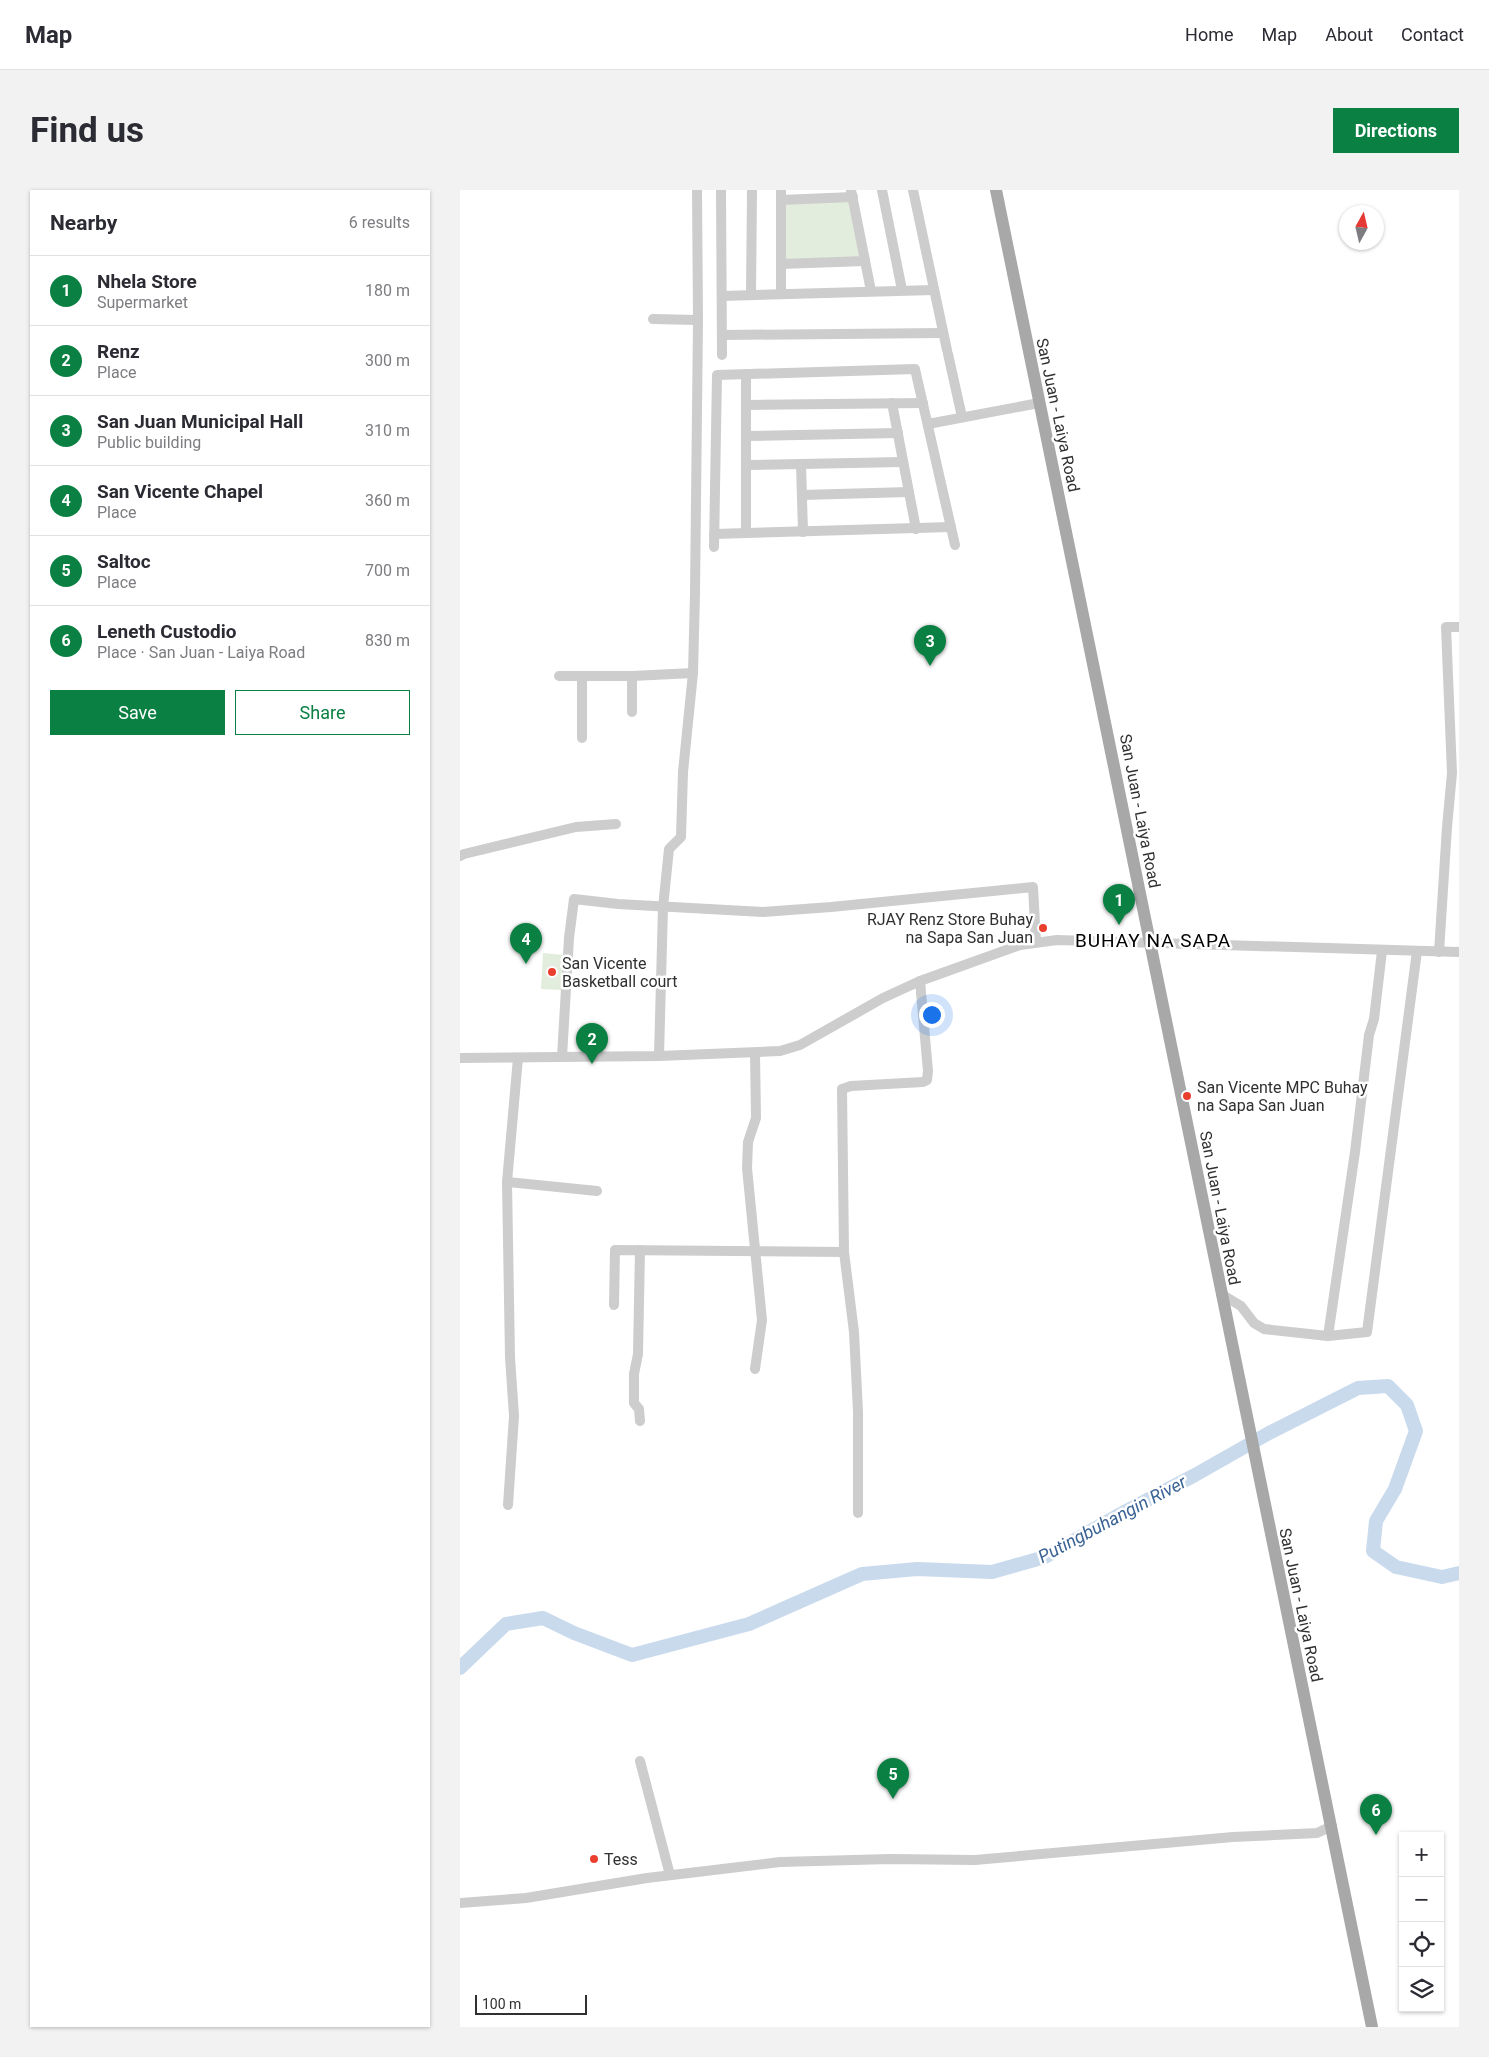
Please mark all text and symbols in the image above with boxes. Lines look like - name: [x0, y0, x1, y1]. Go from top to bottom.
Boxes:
- text: Map: [25, 21, 72, 49]
- text: Home: [1185, 24, 1234, 45]
- text: Map: [1262, 24, 1297, 45]
- text: About: [1325, 24, 1373, 45]
- text: Contact: [1401, 24, 1464, 45]
- button: Directions: [1333, 108, 1459, 153]
- text: Find us: [30, 110, 144, 151]
- north arrow: [1339, 205, 1384, 250]
- text: Nearby: [50, 211, 117, 235]
- text: 6 results: [349, 213, 410, 232]
- text: Nhela Store: [97, 270, 197, 293]
- text: 1: [61, 281, 71, 300]
- text: 180 m: [365, 281, 410, 300]
- text: Supermarket: [97, 293, 188, 312]
- street label: San Juan - Laiya Road: [1032, 336, 1084, 494]
- text: Renz: [97, 340, 140, 363]
- text: 2: [61, 351, 71, 370]
- text: 300 m: [365, 351, 410, 370]
- text: Place: [97, 363, 137, 382]
- text: San Juan Municipal Hall: [97, 410, 303, 433]
- text: 3: [61, 421, 71, 440]
- text: 310 m: [365, 421, 410, 440]
- text: Public building: [97, 433, 201, 452]
- text: San Vicente Chapel: [97, 480, 263, 503]
- text: 4: [61, 491, 71, 510]
- text: 360 m: [365, 491, 410, 510]
- text: Place: [97, 503, 137, 522]
- text: Saltoc: [97, 550, 151, 573]
- text: 5: [61, 561, 71, 580]
- text: 700 m: [365, 561, 410, 580]
- text: Place: [97, 573, 137, 592]
- text: Leneth Custodio: [97, 620, 236, 643]
- pin: 3: [914, 625, 946, 666]
- text: 6: [61, 631, 71, 650]
- text: 830 m: [365, 631, 410, 650]
- text: Place · San Juan - Laiya Road: [97, 643, 305, 662]
- button: Save: [50, 690, 225, 735]
- button: Share: [235, 690, 410, 735]
- street label: San Juan - Laiya Road: [1116, 732, 1164, 890]
- pin: 1: [1103, 884, 1135, 925]
- place label: RJAY Renz Store Buhay na Sapa San Juan: [867, 910, 1033, 947]
- marker: RJAY Renz Store Buhay na Sapa San Juan: [1037, 922, 1049, 934]
- pin: 4: [510, 923, 542, 964]
- district label: BUHAY NA SAPA: [1075, 929, 1231, 952]
- place label: San Vicente Basketball court: [562, 954, 677, 991]
- marker: San Vicente Basketball court: [546, 966, 558, 978]
- your location: [919, 1002, 945, 1028]
- pin: 2: [576, 1023, 608, 1064]
- place label: San Vicente MPC Buhay na Sapa San Juan: [1197, 1078, 1368, 1115]
- marker: San Vicente MPC Buhay na Sapa San Juan: [1181, 1090, 1193, 1102]
- street label: San Juan - Laiya Road: [1196, 1129, 1244, 1287]
- water label: Putingbuhangin River: [1034, 1471, 1191, 1567]
- street label: San Juan - Laiya Road: [1275, 1526, 1327, 1684]
- pin: 5: [877, 1758, 909, 1799]
- pin: 6: [1360, 1794, 1392, 1835]
- map controls: [1399, 1832, 1444, 2012]
- button: +: [1399, 1832, 1444, 1877]
- place label: Tess: [604, 1850, 638, 1869]
- marker: Tess: [588, 1853, 600, 1865]
- button: −: [1399, 1877, 1444, 1922]
- button: locate: [1399, 1922, 1444, 1967]
- button: layers: [1399, 1967, 1444, 2012]
- scale bar: [475, 1992, 588, 2015]
- text: 100 m: [482, 1996, 521, 2012]

